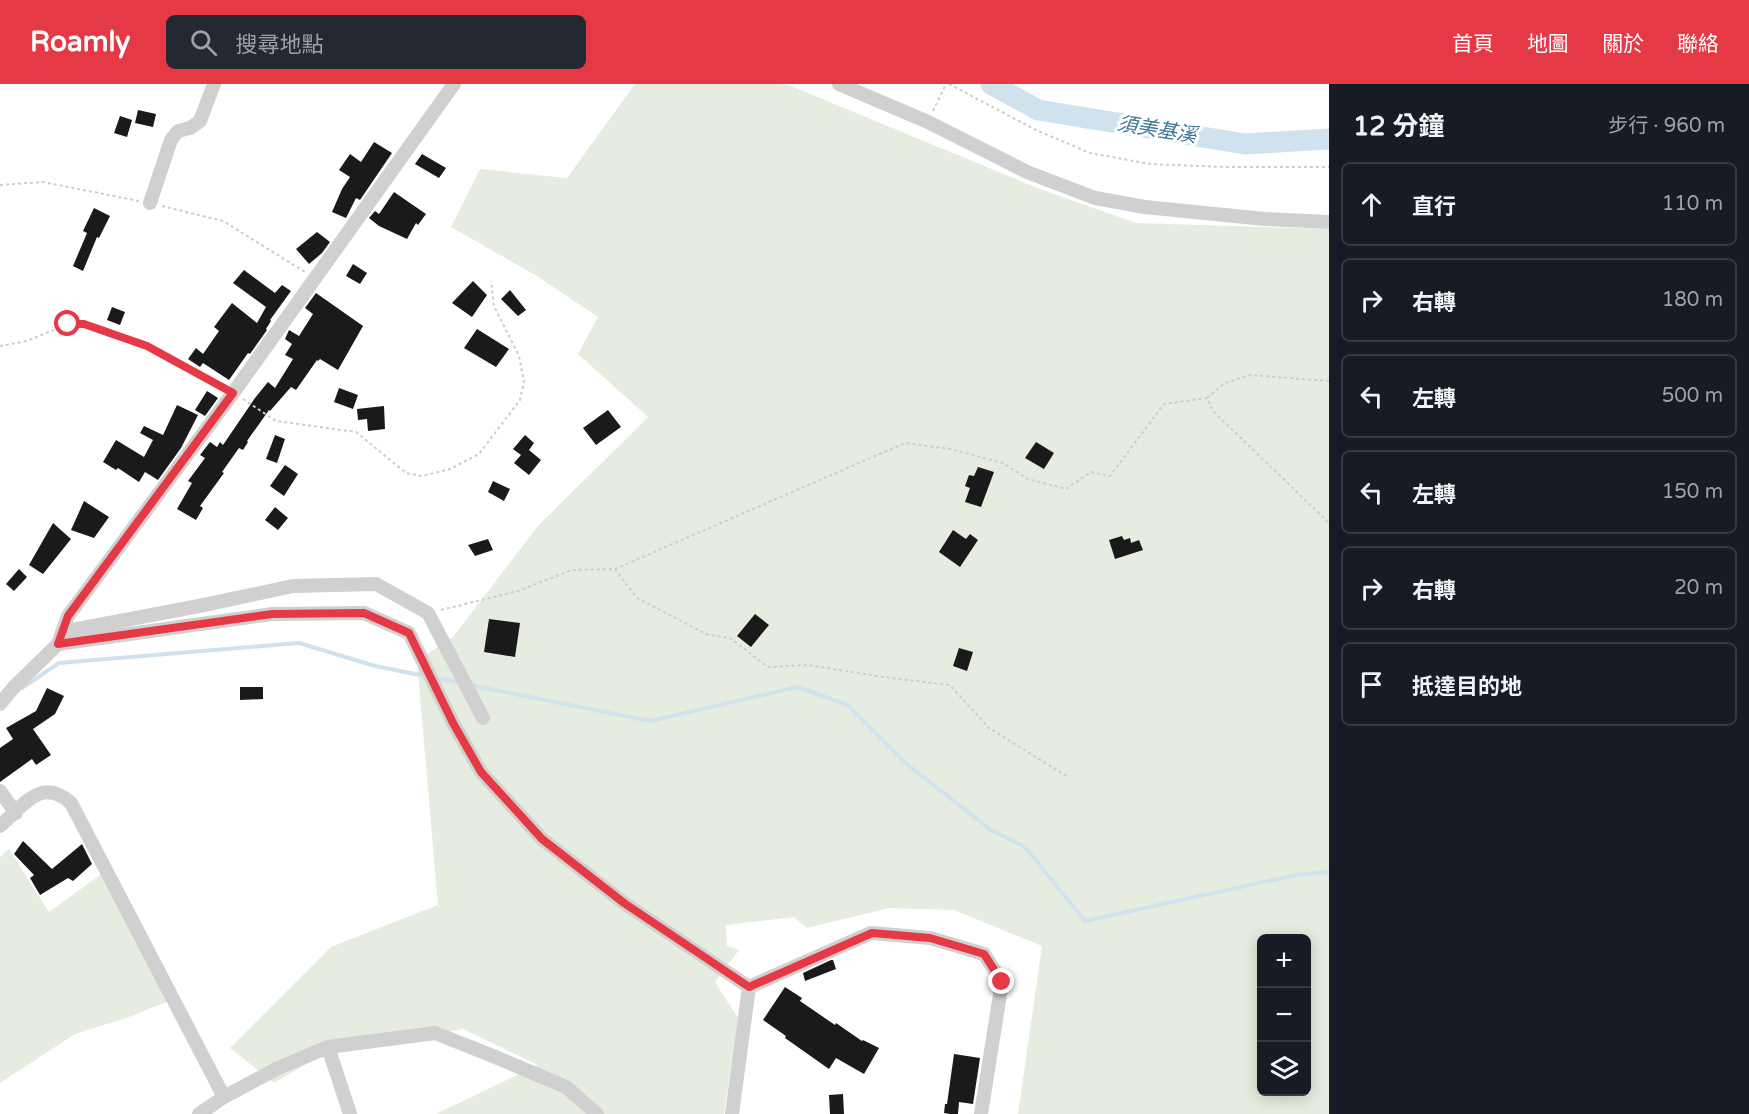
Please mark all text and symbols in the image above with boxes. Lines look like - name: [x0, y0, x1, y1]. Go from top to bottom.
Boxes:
- search box: [166, 15, 586, 69]
- text: Roamly: [30, 25, 130, 59]
- icon: search: [187, 26, 220, 59]
- text: 搜尋地點: [235, 32, 323, 58]
- text: 首頁: [1452, 32, 1494, 57]
- text: 地圖: [1527, 32, 1569, 57]
- text: 關於: [1602, 32, 1644, 57]
- text: 聯絡: [1677, 32, 1719, 57]
- text: 12 分鐘: [1353, 111, 1444, 142]
- water label: 須美基溪: [1115, 112, 1201, 149]
- text: 步行 · 960 m: [1608, 114, 1725, 138]
- icon: ahead: [1355, 188, 1388, 221]
- text: 110 m: [1662, 192, 1723, 216]
- text: 直行: [1412, 194, 1456, 220]
- icon: right: [1355, 284, 1388, 317]
- text: 180 m: [1662, 288, 1723, 312]
- text: 右轉: [1412, 290, 1456, 316]
- route start: [54, 310, 80, 336]
- icon: left: [1355, 380, 1388, 413]
- text: 500 m: [1662, 384, 1723, 408]
- text: 左轉: [1412, 386, 1456, 412]
- icon: left: [1355, 476, 1388, 509]
- text: 150 m: [1662, 480, 1723, 504]
- text: 左轉: [1412, 482, 1456, 508]
- icon: right: [1355, 572, 1388, 605]
- text: 20 m: [1674, 576, 1723, 600]
- text: 右轉: [1412, 578, 1456, 604]
- icon: arrive: [1355, 668, 1388, 701]
- text: 抵達目的地: [1412, 674, 1522, 700]
- map controls: [1257, 934, 1311, 1096]
- button: +: [1257, 934, 1311, 988]
- route end: [988, 968, 1014, 994]
- button: −: [1257, 988, 1311, 1042]
- button: layers: [1257, 1042, 1311, 1096]

